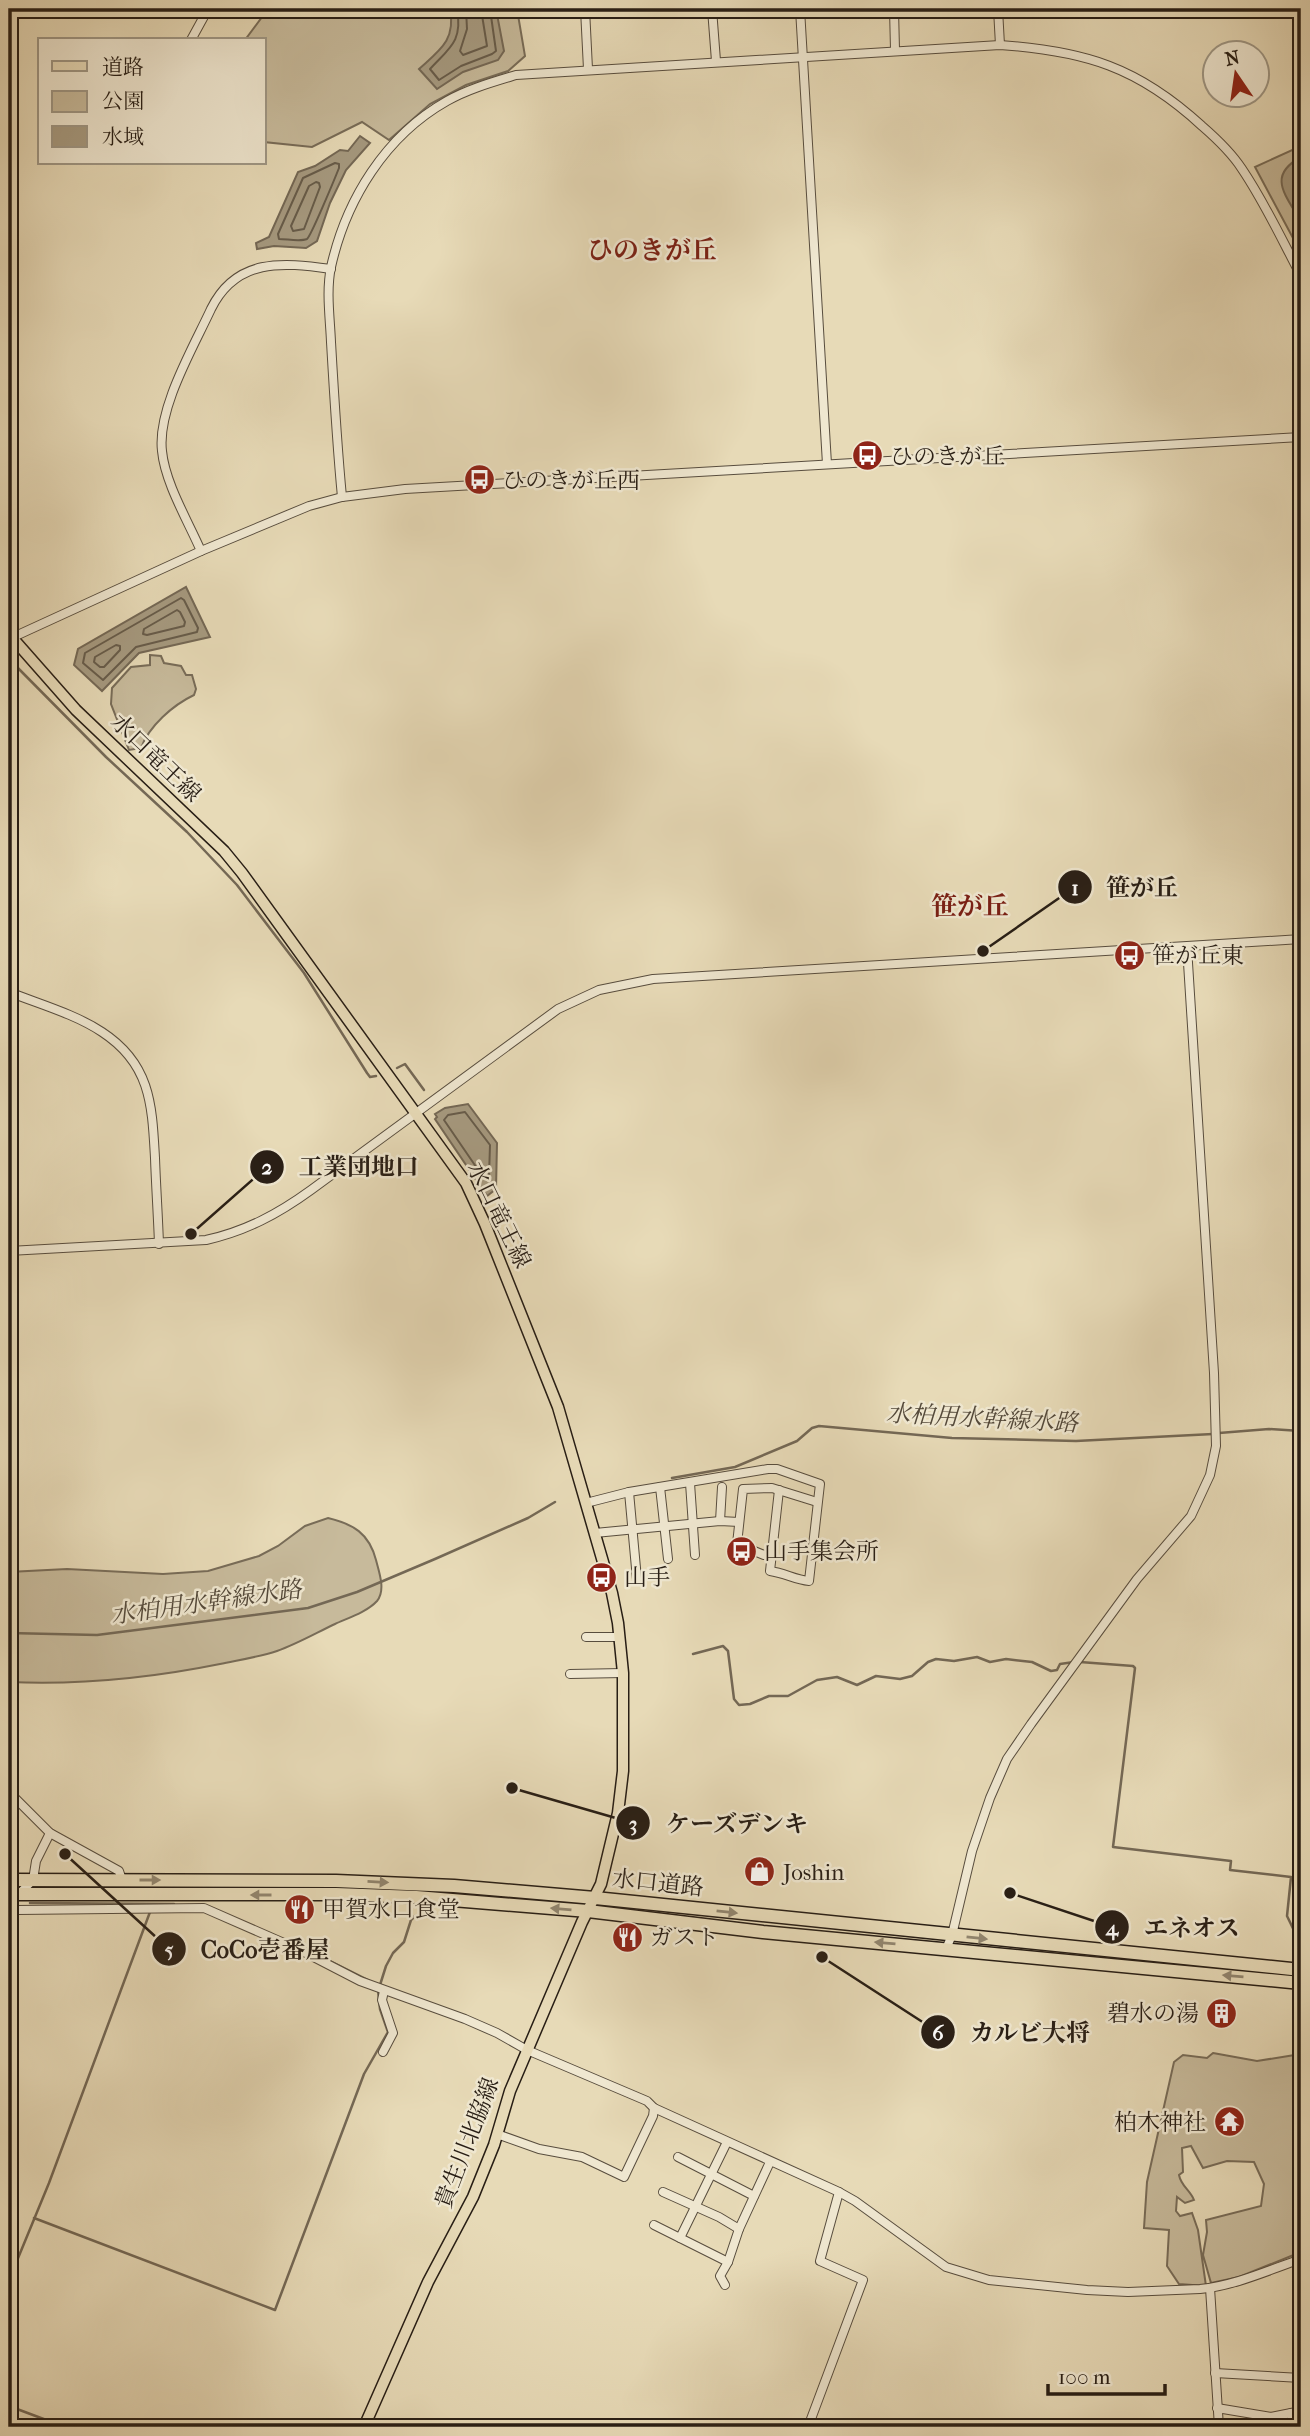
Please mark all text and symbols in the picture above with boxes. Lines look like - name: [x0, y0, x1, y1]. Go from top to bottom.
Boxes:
- legend: [38, 38, 266, 164]
- north arrow: [1202, 38, 1272, 108]
- text: N: [1223, 46, 1242, 71]
- text: 道路: [102, 55, 144, 79]
- text: 公園: [102, 89, 144, 113]
- text: 水域: [102, 125, 144, 149]
- district label: ひのきが丘: [587, 235, 717, 266]
- bus stop icon: ひのきが丘: [850, 439, 884, 473]
- place label: ひのきが丘: [890, 443, 1005, 470]
- bus stop icon: ひのきが丘西: [462, 463, 496, 497]
- place label: ひのきが丘西: [502, 467, 640, 494]
- street label: 水口竜王線: [105, 708, 207, 808]
- callout: 笹が丘: [1057, 865, 1192, 910]
- text: 笹が丘: [1106, 874, 1178, 902]
- text: 1: [1071, 876, 1079, 900]
- district label: 笹が丘: [931, 891, 1009, 922]
- bus stop icon: 笹が丘東: [1112, 938, 1146, 972]
- place label: 笹が丘東: [1152, 942, 1244, 969]
- callout: 工業団地口: [250, 1144, 433, 1189]
- text: 工業団地口: [299, 1153, 419, 1181]
- text: 2: [262, 1155, 273, 1179]
- street label: 水口竜王線: [462, 1157, 536, 1273]
- water label: 水柏用水幹線水路: [885, 1399, 1081, 1437]
- bus stop icon: 山手集会所: [724, 1534, 758, 1568]
- place label: 山手集会所: [764, 1538, 879, 1565]
- bus stop icon: 山手: [584, 1560, 618, 1594]
- place label: 山手: [624, 1564, 670, 1591]
- water label: 水柏用水幹線水路: [109, 1574, 305, 1629]
- callout: ケーズデンキ: [616, 1801, 823, 1846]
- text: ケーズデンキ: [666, 1810, 808, 1838]
- text: 3: [629, 1812, 637, 1836]
- shop icon: Joshin: [743, 1855, 777, 1889]
- place label: Joshin: [781, 1859, 845, 1886]
- street label: 水口道路: [611, 1865, 705, 1901]
- one-way arrow: [140, 1874, 162, 1886]
- one-way arrow: [367, 1877, 389, 1888]
- one-way arrow: [249, 1889, 271, 1900]
- restaurant icon: 甲賀水口食堂: [282, 1892, 316, 1926]
- place label: 甲賀水口食堂: [322, 1896, 460, 1923]
- one-way arrow: [550, 1903, 572, 1914]
- callout: エネオス: [1095, 1905, 1254, 1950]
- one-way arrow: [716, 1906, 738, 1917]
- text: エネオス: [1144, 1914, 1240, 1942]
- text: 4: [1105, 1916, 1120, 1941]
- restaurant icon: ガスト: [610, 1920, 644, 1954]
- place label: ガスト: [650, 1924, 719, 1951]
- callout: CoCo壱番屋: [152, 1927, 344, 1972]
- one-way arrow: [966, 1932, 988, 1943]
- text: CoCo壱番屋: [201, 1936, 329, 1964]
- one-way arrow: [874, 1937, 896, 1948]
- text: 5: [164, 1938, 174, 1962]
- one-way arrow: [1222, 1970, 1244, 1981]
- building icon: 碧水の湯: [1205, 1996, 1239, 2030]
- place label: 碧水の湯: [1107, 2000, 1199, 2027]
- callout: カルビ大将: [921, 2010, 1104, 2055]
- text: カルビ大将: [970, 2019, 1090, 2047]
- text: 6: [932, 2021, 944, 2045]
- street label: 貴生川北脇線: [430, 2074, 504, 2212]
- temple icon: 柏木神社: [1212, 2105, 1246, 2139]
- place label: 柏木神社: [1114, 2109, 1206, 2136]
- scale bar: [1048, 2352, 1165, 2396]
- text: 100 m: [1058, 2365, 1111, 2389]

